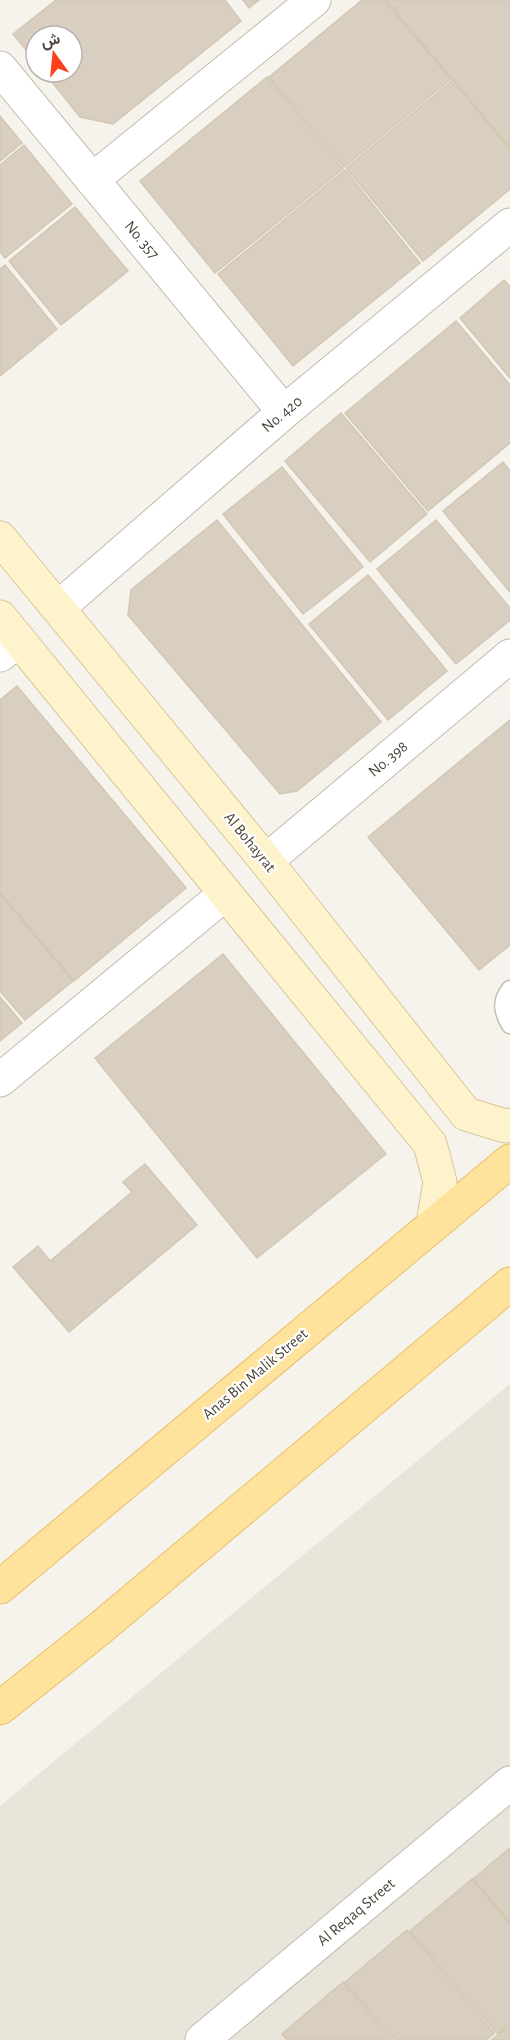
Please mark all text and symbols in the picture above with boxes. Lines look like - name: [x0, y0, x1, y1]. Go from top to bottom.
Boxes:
- north arrow: [24, 24, 84, 84]
- text: ش: [39, 30, 62, 52]
- street label: No. 357: [122, 218, 162, 262]
- street label: No. 420: [259, 393, 305, 435]
- street label: No. 398: [365, 738, 411, 780]
- street label: Al Bohayrat: [220, 809, 279, 876]
- street label: Anas Bin Malik Street: [199, 1325, 311, 1423]
- street label: Al Reqaq Street: [314, 1875, 398, 1949]

